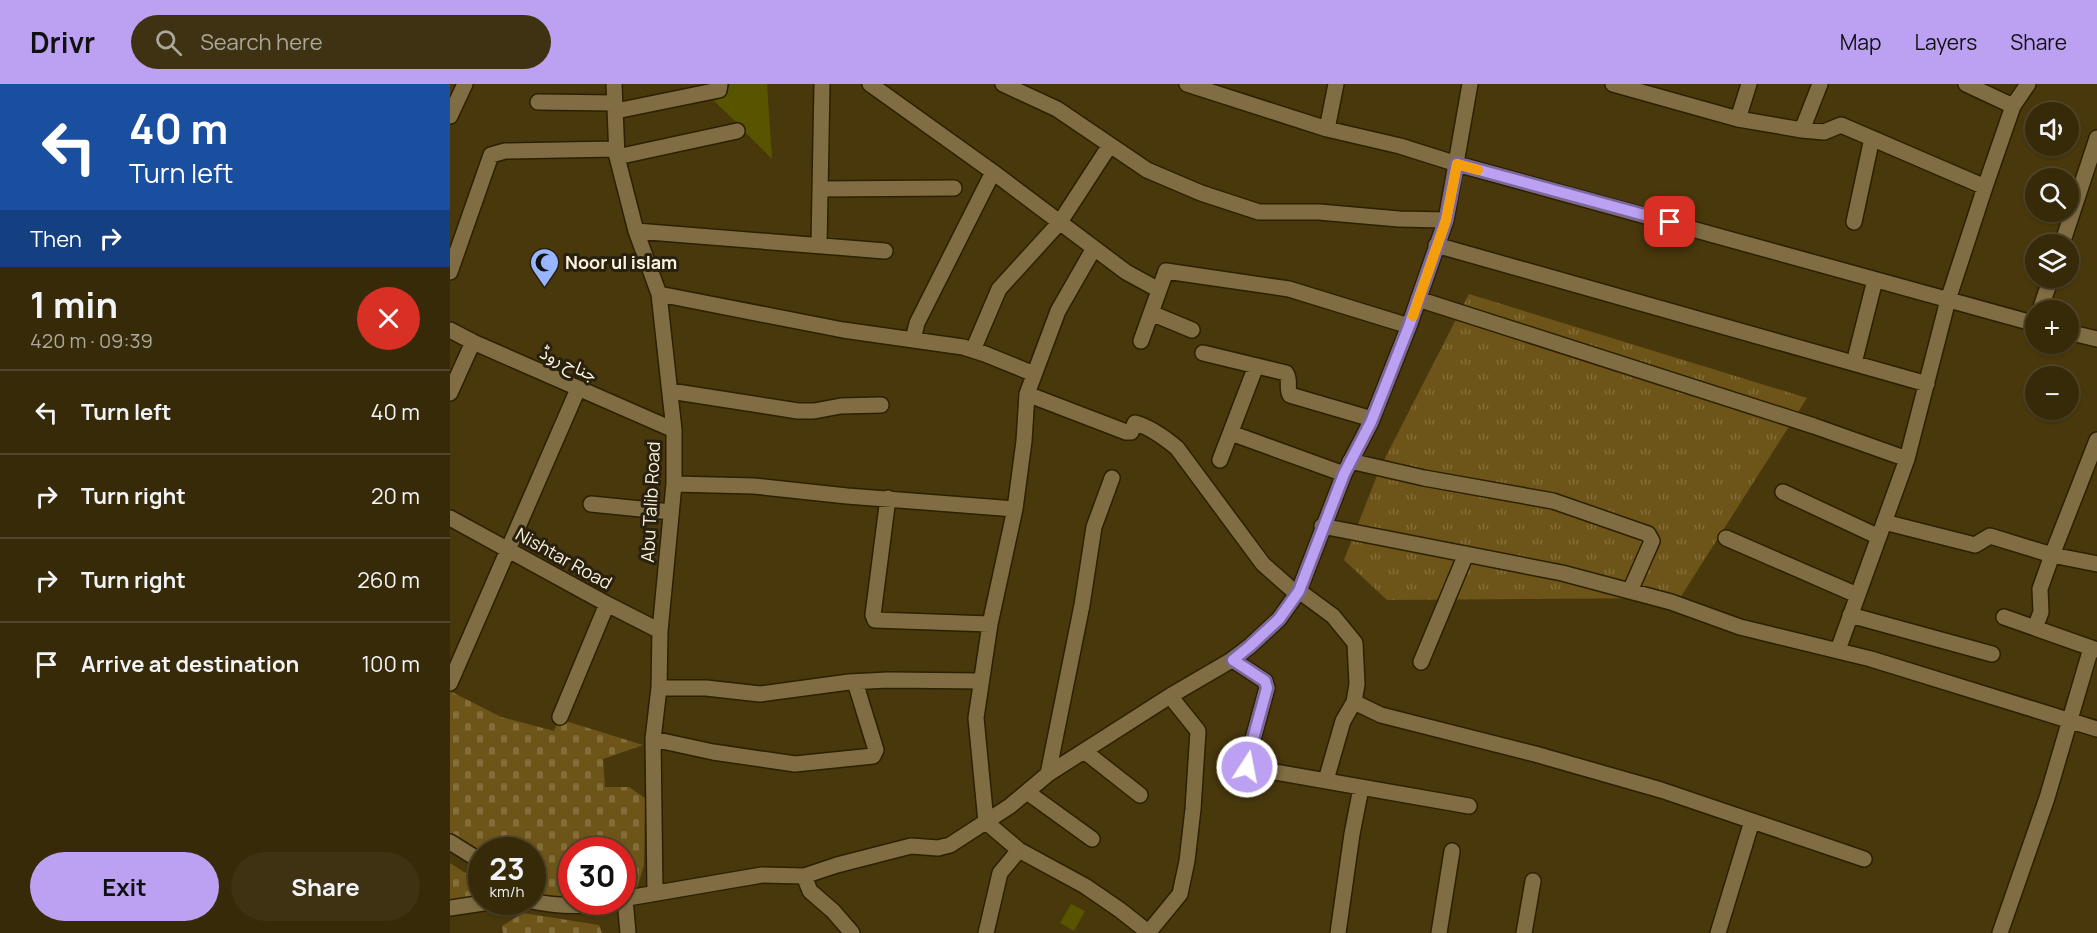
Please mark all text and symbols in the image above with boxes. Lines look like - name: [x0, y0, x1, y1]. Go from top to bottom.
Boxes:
- search box: [131, 15, 551, 69]
- text: Drivr: [30, 23, 95, 61]
- icon: search: [152, 26, 185, 59]
- text: Search here: [200, 27, 323, 57]
- text: Map: [1840, 28, 1881, 56]
- text: Layers: [1914, 28, 1977, 56]
- text: Share: [2010, 28, 2067, 56]
- text: 40 m: [129, 99, 228, 157]
- map controls: [2025, 102, 2079, 420]
- button: sound: [2025, 102, 2079, 156]
- icon: left: [30, 108, 108, 186]
- text: Turn left: [129, 154, 233, 191]
- button: search: [2025, 168, 2079, 222]
- pin: [1644, 196, 1695, 247]
- icon: arrive: [1653, 205, 1686, 238]
- icon: right: [94, 222, 127, 255]
- text: Then: [30, 224, 82, 254]
- button: layers: [2025, 234, 2079, 288]
- mosque icon: Noor ul islam: [528, 246, 560, 288]
- place label: Noor ul islam: [565, 250, 677, 274]
- text: 1 min: [30, 280, 118, 329]
- button: close: [357, 287, 420, 350]
- button: +: [2025, 300, 2079, 354]
- text: 420 m · 09:39: [30, 327, 153, 354]
- street label: جناح روڈ: [536, 340, 601, 388]
- button: −: [2025, 366, 2079, 420]
- icon: left: [30, 396, 63, 429]
- text: Turn left: [81, 397, 171, 427]
- text: 40 m: [371, 397, 420, 427]
- street label: Abu Talib Road: [635, 441, 665, 563]
- icon: right: [30, 480, 63, 513]
- text: Turn right: [81, 481, 186, 511]
- text: 20 m: [371, 481, 420, 511]
- street label: Nishtar Road: [512, 522, 616, 594]
- icon: right: [30, 564, 63, 597]
- text: Turn right: [81, 565, 186, 595]
- text: 260 m: [357, 565, 420, 595]
- icon: arrive: [30, 648, 63, 681]
- text: Arrive at destination: [81, 649, 299, 679]
- text: 100 m: [362, 649, 420, 679]
- position arrow: [1215, 735, 1279, 799]
- speed limit sign: 30: [558, 837, 636, 915]
- text: 23: [489, 848, 525, 889]
- button: Exit: [30, 852, 219, 921]
- button: Share: [231, 852, 420, 921]
- text: km/h: [490, 881, 524, 902]

